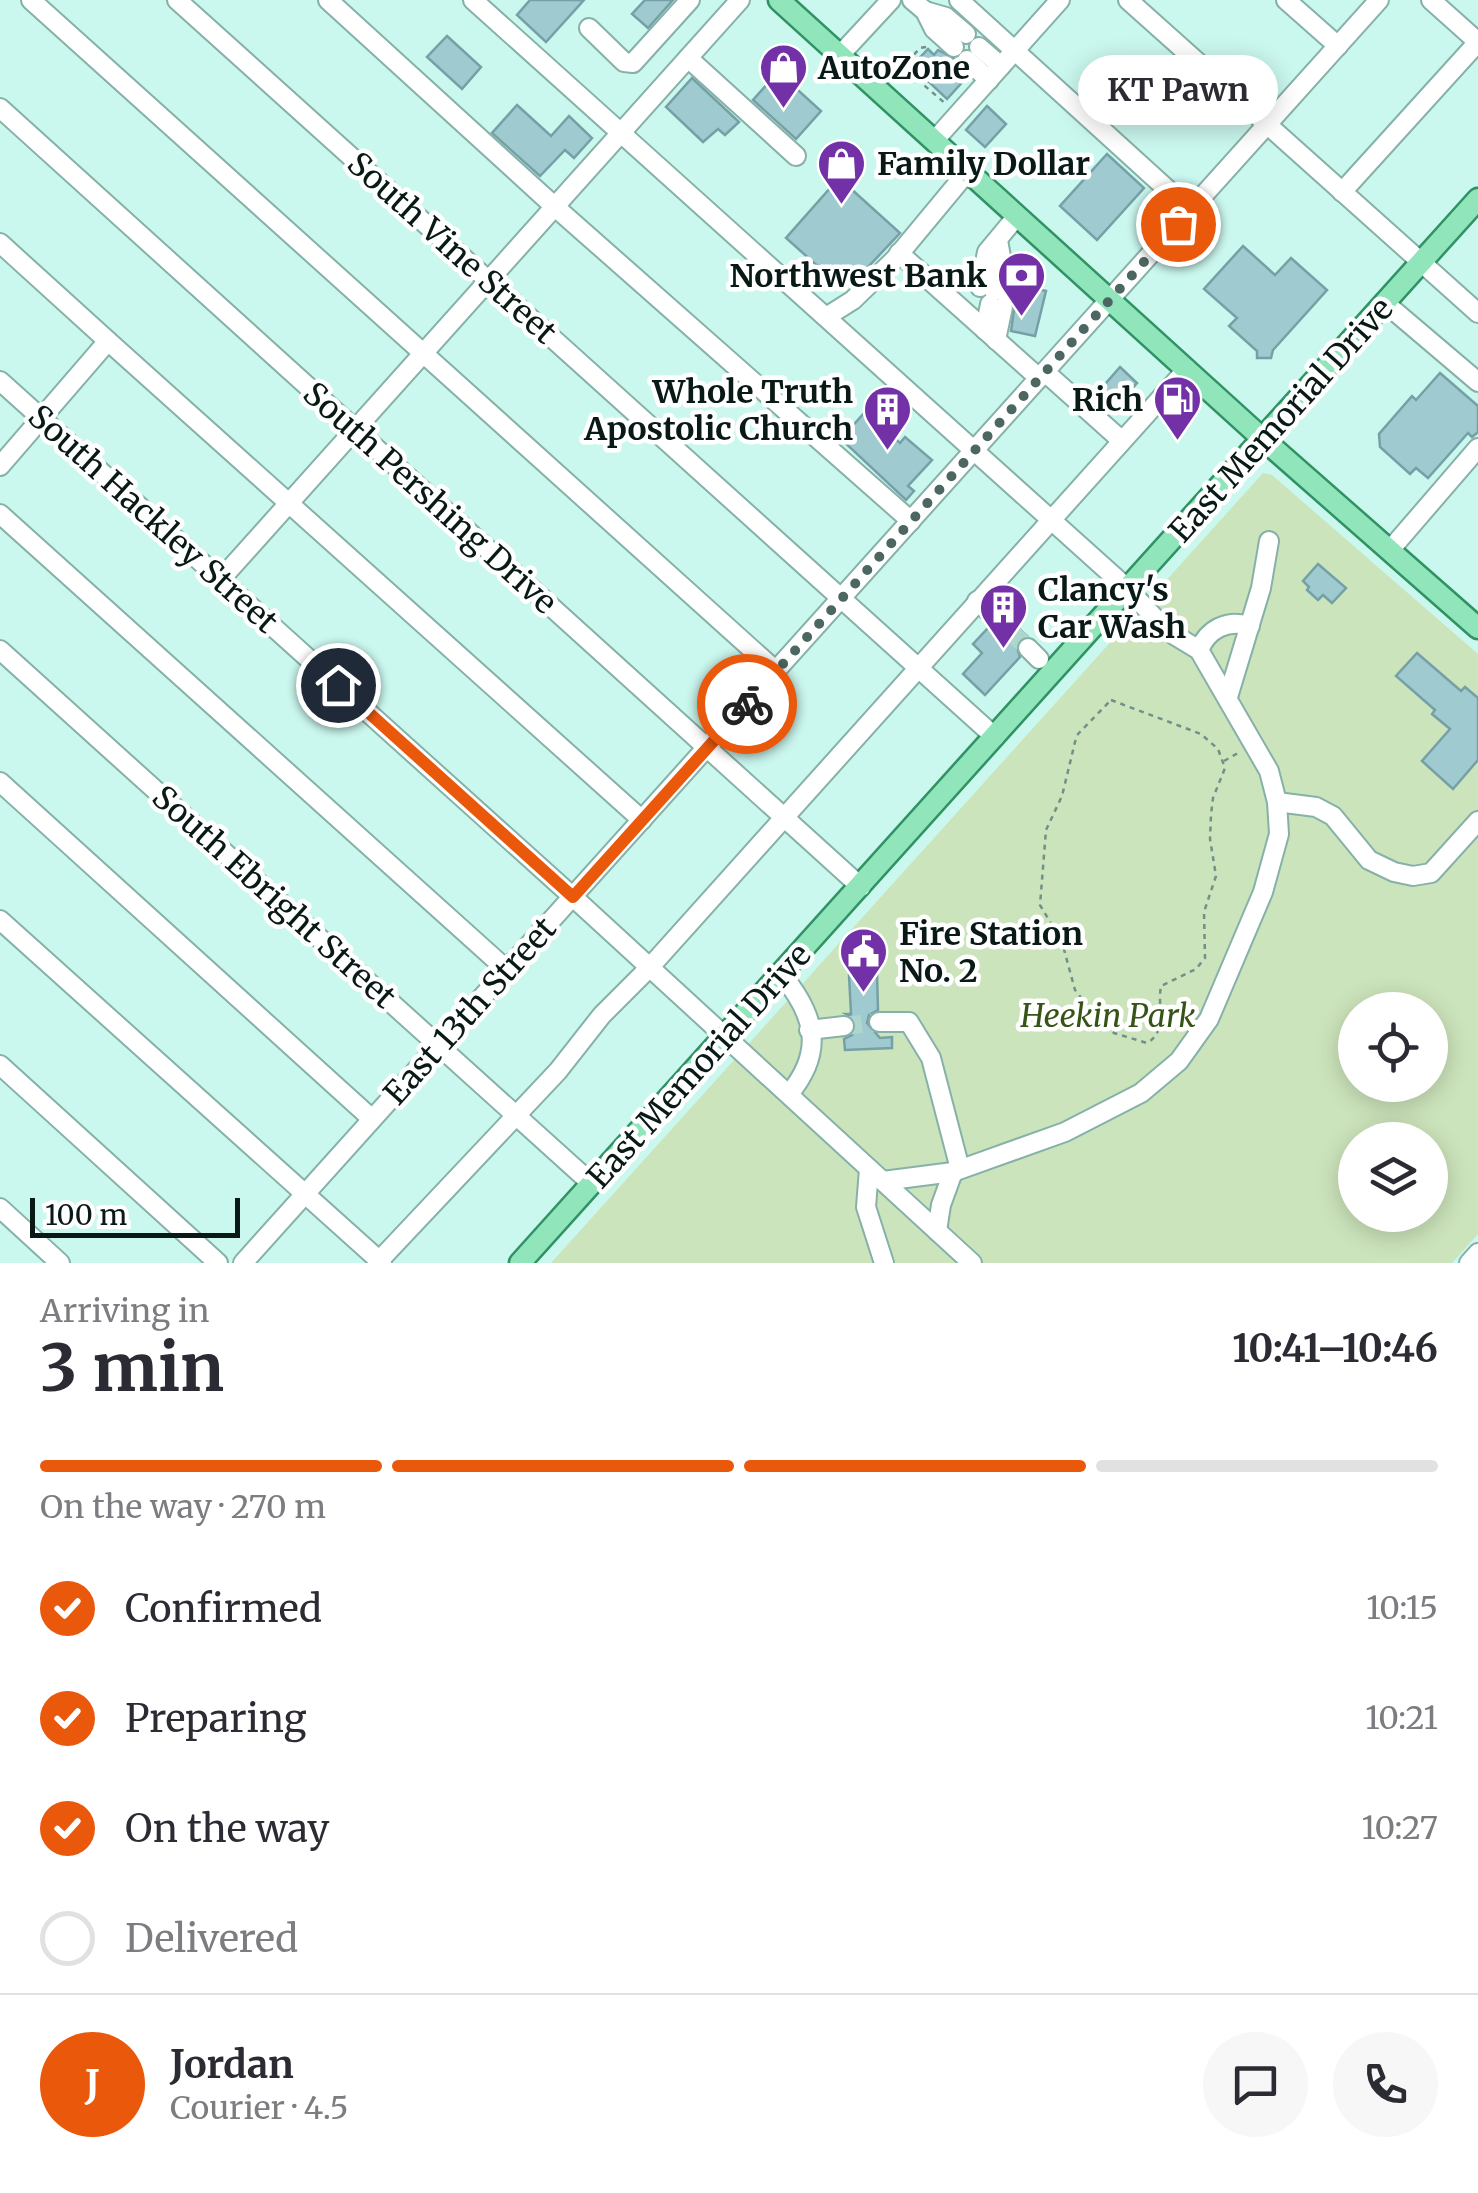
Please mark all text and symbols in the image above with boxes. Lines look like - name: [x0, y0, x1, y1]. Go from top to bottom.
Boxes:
- shop icon: AutoZone: [757, 42, 809, 110]
- place label: AutoZone: [817, 48, 970, 88]
- callout: KT Pawn: [1078, 54, 1278, 124]
- text: KT Pawn: [1107, 70, 1249, 110]
- shop icon: Family Dollar: [816, 138, 868, 206]
- street label: South Vine Street: [339, 144, 565, 353]
- place label: Family Dollar: [877, 144, 1090, 184]
- pin: [1136, 182, 1221, 267]
- icon: bag: [1151, 197, 1206, 252]
- bank icon: Northwest Bank: [996, 250, 1048, 318]
- place label: Northwest Bank: [729, 256, 987, 296]
- street label: East Memorial Drive: [1161, 289, 1401, 551]
- place label: Whole Truth Apostolic Church: [583, 372, 853, 449]
- street label: South Pershing Drive: [295, 374, 565, 622]
- fuel station icon: Rich: [1152, 374, 1204, 442]
- place label: Rich: [1072, 380, 1143, 420]
- building icon: Whole Truth Apostolic Church: [862, 384, 914, 452]
- street label: South Hackley Street: [20, 396, 286, 642]
- place label: Clancy's Car Wash: [1038, 570, 1186, 647]
- building icon: Clancy's Car Wash: [977, 582, 1029, 650]
- pin: [296, 643, 381, 728]
- courier: [697, 654, 797, 754]
- icon: home: [311, 658, 366, 713]
- icon: bike: [720, 677, 775, 732]
- street label: South Ebright Street: [144, 777, 404, 1017]
- street label: East 13th Street: [375, 909, 565, 1113]
- place label: Fire Station No. 2: [899, 914, 1083, 991]
- public building icon: Fire Station No. 2: [838, 926, 890, 994]
- street label: East Memorial Drive: [579, 935, 819, 1197]
- map controls: [1338, 992, 1448, 1232]
- button: locate: [1338, 992, 1448, 1102]
- park label: Heekin Park: [1019, 996, 1196, 1036]
- button: layers: [1338, 1122, 1448, 1232]
- scale bar: [30, 1193, 240, 1238]
- text: 100 m: [45, 1197, 127, 1233]
- text: Arriving in: [40, 1291, 209, 1331]
- text: 10:41–10:46: [1232, 1325, 1438, 1372]
- text: 3 min: [40, 1327, 224, 1409]
- text: On the way · 270 m: [40, 1487, 326, 1527]
- icon: check: [40, 1581, 95, 1636]
- text: Confirmed: [125, 1585, 322, 1632]
- text: 10:15: [1366, 1588, 1438, 1628]
- icon: check: [40, 1691, 95, 1746]
- text: Preparing: [125, 1695, 307, 1742]
- text: 10:21: [1365, 1698, 1438, 1738]
- icon: check: [40, 1801, 95, 1856]
- text: On the way: [125, 1805, 329, 1852]
- text: 10:27: [1361, 1808, 1438, 1848]
- text: Delivered: [125, 1915, 298, 1962]
- button: chat: [1203, 2032, 1308, 2137]
- button: phone: [1333, 2032, 1438, 2137]
- text: Jordan: [170, 2041, 294, 2088]
- text: J: [85, 2061, 100, 2108]
- text: Courier · 4.5: [170, 2088, 348, 2128]

